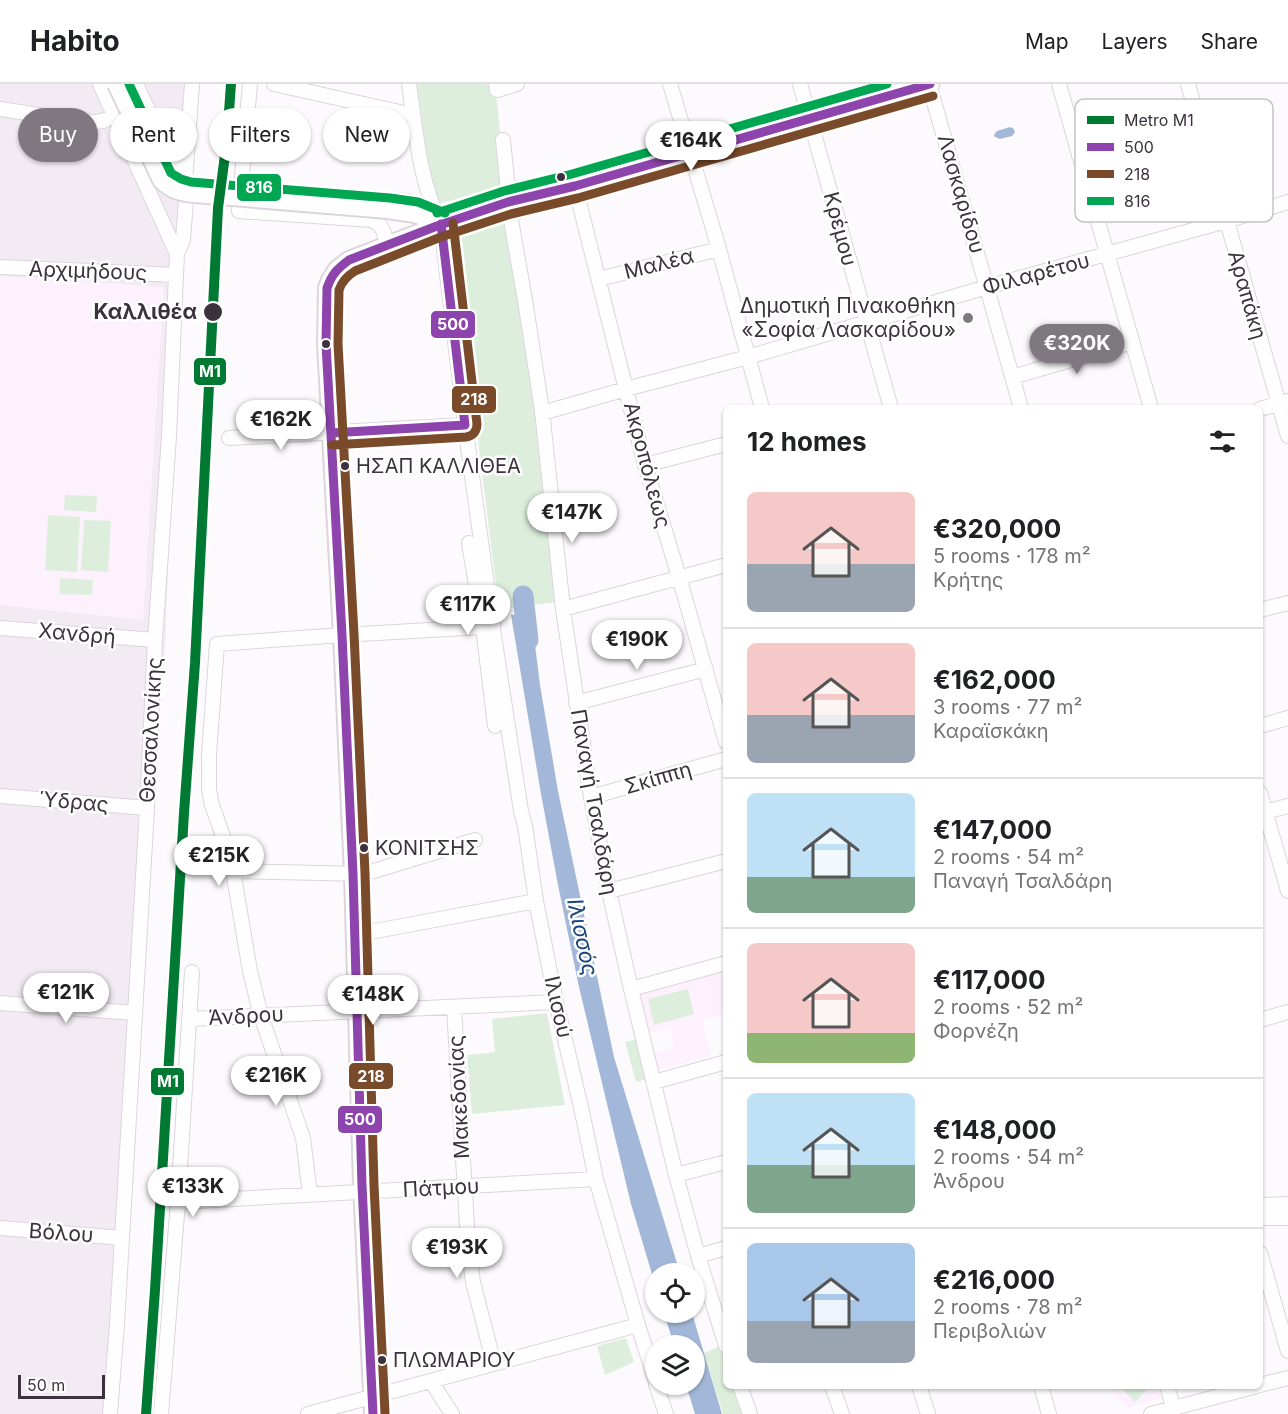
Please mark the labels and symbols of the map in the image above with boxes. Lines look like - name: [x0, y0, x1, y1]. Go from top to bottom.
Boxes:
- legend: [1075, 99, 1273, 222]
- text: Metro Μ1: [1124, 110, 1194, 130]
- pin: €164K: [649, 121, 733, 172]
- street label: Λασκαρίδου: [933, 132, 990, 256]
- text: 500: [1124, 137, 1154, 157]
- text: 218: [1124, 164, 1150, 184]
- unlabelled marker: [555, 171, 567, 183]
- line badge: 816: [236, 173, 282, 202]
- text: 816: [245, 177, 273, 197]
- street label: Κρέμου: [819, 189, 862, 269]
- text: 816: [1124, 191, 1150, 211]
- street label: Μαλέα: [621, 243, 696, 284]
- street label: Φιλαρέτου: [979, 247, 1092, 300]
- street label: Αραπάκη: [1223, 248, 1272, 342]
- street label: Αρχιμήδους: [28, 256, 148, 285]
- place label: Δημοτική Πινακοθήκη «Σοφία Λασκαρίδου»: [740, 293, 956, 342]
- place label: Καλλιθέα: [94, 299, 197, 324]
- marker: Καλλιθέα: [202, 301, 224, 323]
- line badge: 500: [430, 310, 476, 339]
- marker: Δημοτική Πινακοθήκη «Σοφία Λασκαρίδου»: [961, 311, 975, 325]
- text: 500: [437, 314, 469, 334]
- pin: €320K: [1035, 324, 1119, 375]
- unlabelled marker: [320, 338, 332, 350]
- line badge: Μ1: [193, 357, 227, 386]
- text: Μ1: [199, 361, 221, 381]
- line badge: 218: [451, 385, 497, 414]
- text: 218: [460, 389, 488, 409]
- street label: Ακροπόλεως: [619, 399, 676, 531]
- pin: €162K: [239, 400, 323, 451]
- place label: ΗΣΑΠ ΚΑΛΛΙΘΕΑ: [356, 454, 521, 478]
- marker: ΗΣΑΠ ΚΑΛΛΙΘΕΑ: [339, 460, 351, 472]
- pin: €147K: [530, 493, 614, 544]
- pin: €117K: [426, 585, 510, 636]
- street label: Χανδρή: [37, 618, 117, 649]
- pin: €190K: [595, 620, 679, 671]
- street label: Θεσσαλονίκης: [134, 656, 167, 804]
- street label: Παναγή Τσαλδάρη: [566, 707, 623, 897]
- street label: Σκίππη: [621, 756, 694, 799]
- street label: Ύδρας: [38, 786, 110, 817]
- pin: €215K: [177, 836, 261, 887]
- place label: ΚΟΝΙΤΣΗΣ: [375, 836, 479, 860]
- marker: ΚΟΝΙΤΣΗΣ: [358, 842, 370, 854]
- water label: Ιλισσός: [562, 896, 604, 978]
- pin: €121K: [24, 973, 108, 1024]
- street label: Ιλισού: [539, 974, 578, 1040]
- pin: €148K: [331, 975, 415, 1026]
- street label: Άνδρου: [208, 1001, 284, 1030]
- street label: Μακεδονίας: [443, 1035, 474, 1159]
- pin: €216K: [234, 1056, 318, 1107]
- line badge: 218: [348, 1062, 394, 1090]
- text: 218: [357, 1066, 385, 1086]
- line badge: Μ1: [150, 1067, 185, 1096]
- text: Μ1: [157, 1071, 179, 1091]
- line badge: 500: [337, 1105, 383, 1134]
- text: 500: [344, 1109, 376, 1129]
- pin: €133K: [151, 1167, 235, 1218]
- street label: Πάτμου: [402, 1173, 480, 1202]
- street label: Βόλου: [28, 1218, 94, 1247]
- pin: €193K: [415, 1228, 499, 1279]
- place label: ΠΛΩΜΑΡΙΟΥ: [393, 1348, 516, 1372]
- marker: ΠΛΩΜΑΡΙΟΥ: [376, 1354, 388, 1366]
- scale bar: [18, 1372, 105, 1400]

